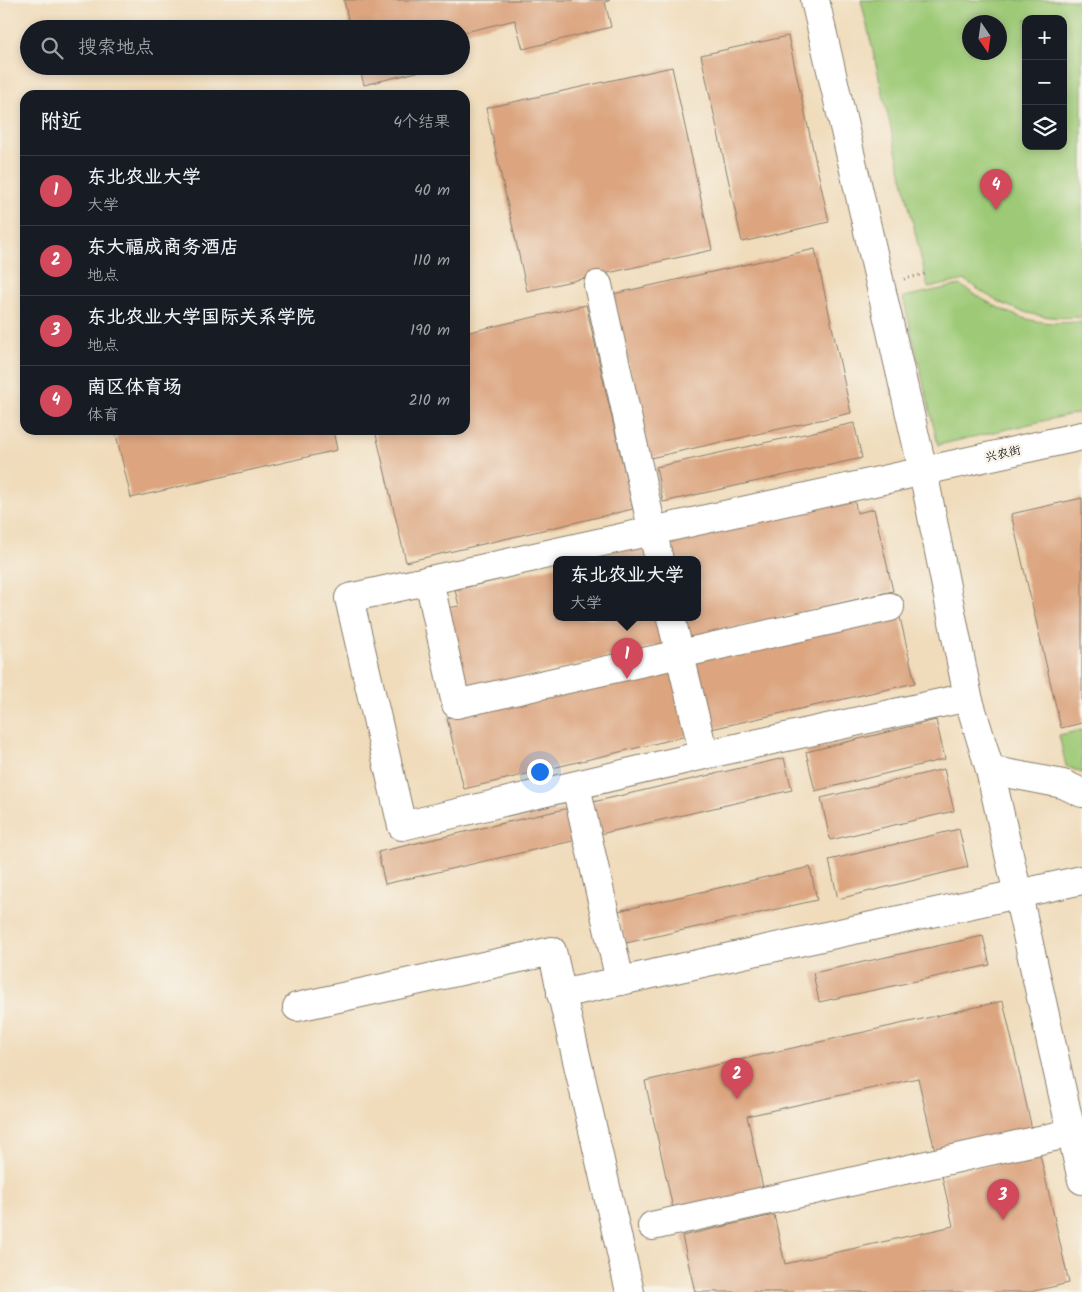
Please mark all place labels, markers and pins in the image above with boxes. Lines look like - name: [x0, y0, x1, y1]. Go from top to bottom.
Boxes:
- pin: 4: [980, 169, 1012, 210]
- pin: 1: [611, 638, 643, 679]
- pin: 2: [721, 1058, 753, 1099]
- pin: 3: [987, 1179, 1019, 1220]

